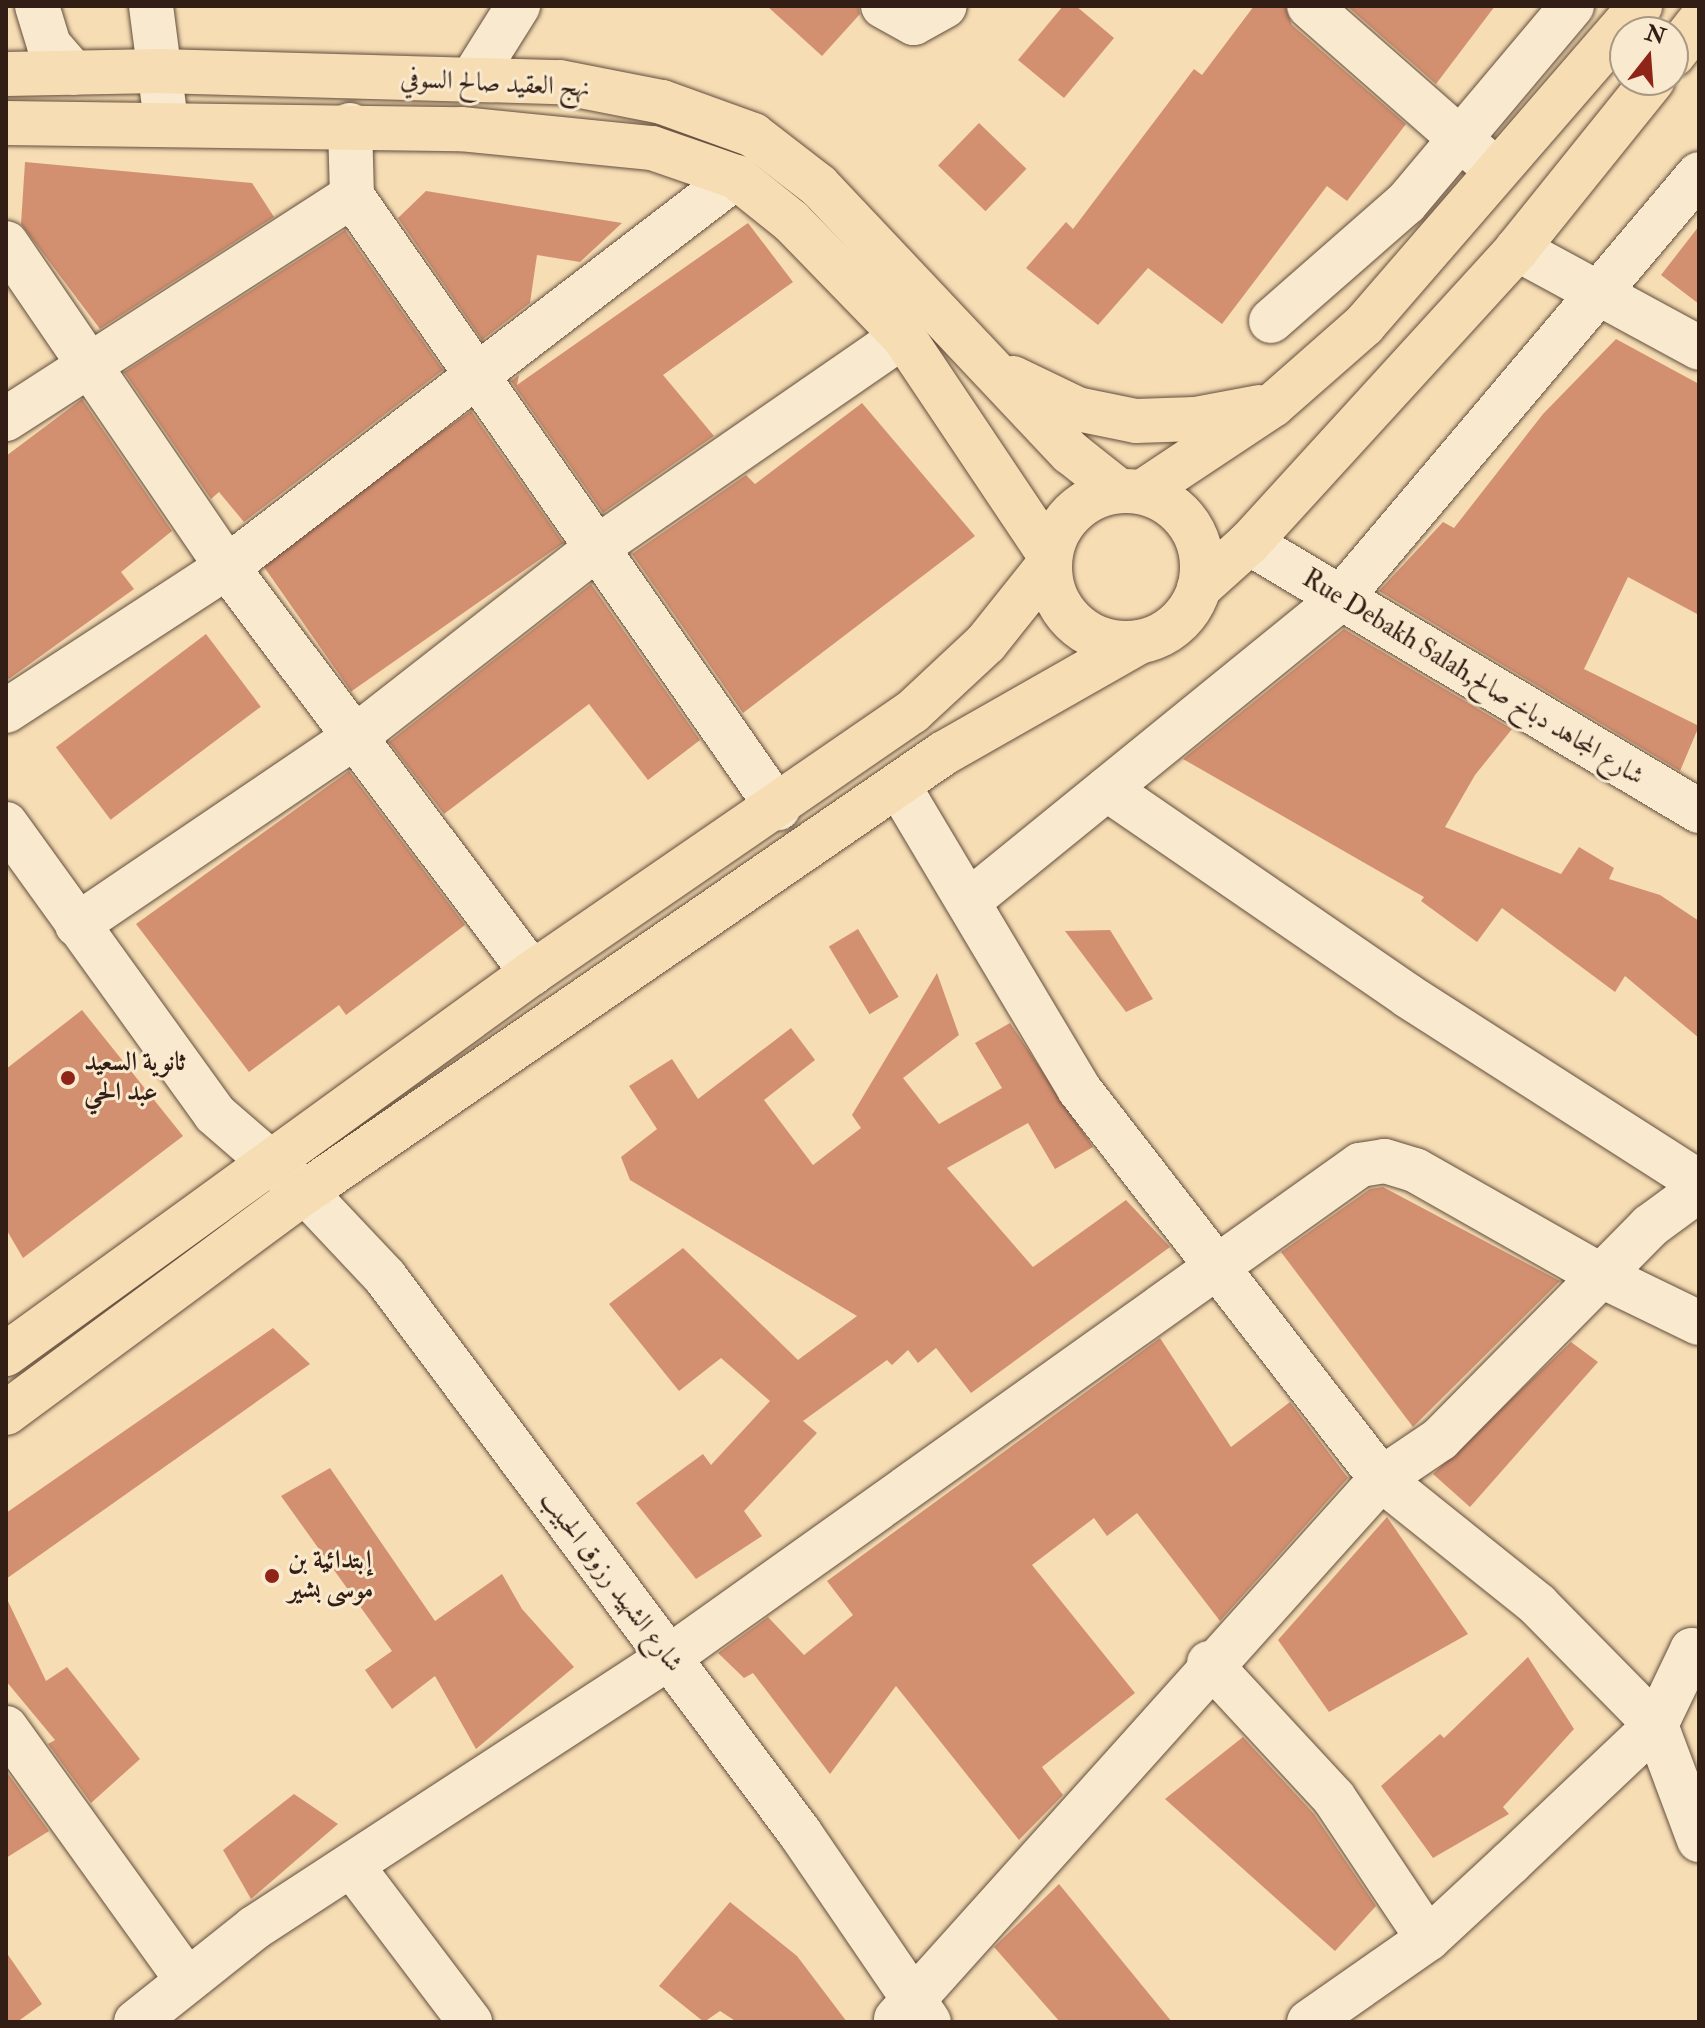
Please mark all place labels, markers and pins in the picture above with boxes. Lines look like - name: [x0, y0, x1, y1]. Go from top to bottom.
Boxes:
- place label: ثانوية السعيد عبد الحي: [84, 1047, 185, 1108]
- marker: ثانوية السعيد عبد الحي: [59, 1069, 77, 1087]
- place label: إبتدائية بن موسى بشير: [288, 1545, 373, 1606]
- marker: إبتدائية بن موسى بشير: [263, 1567, 281, 1585]

